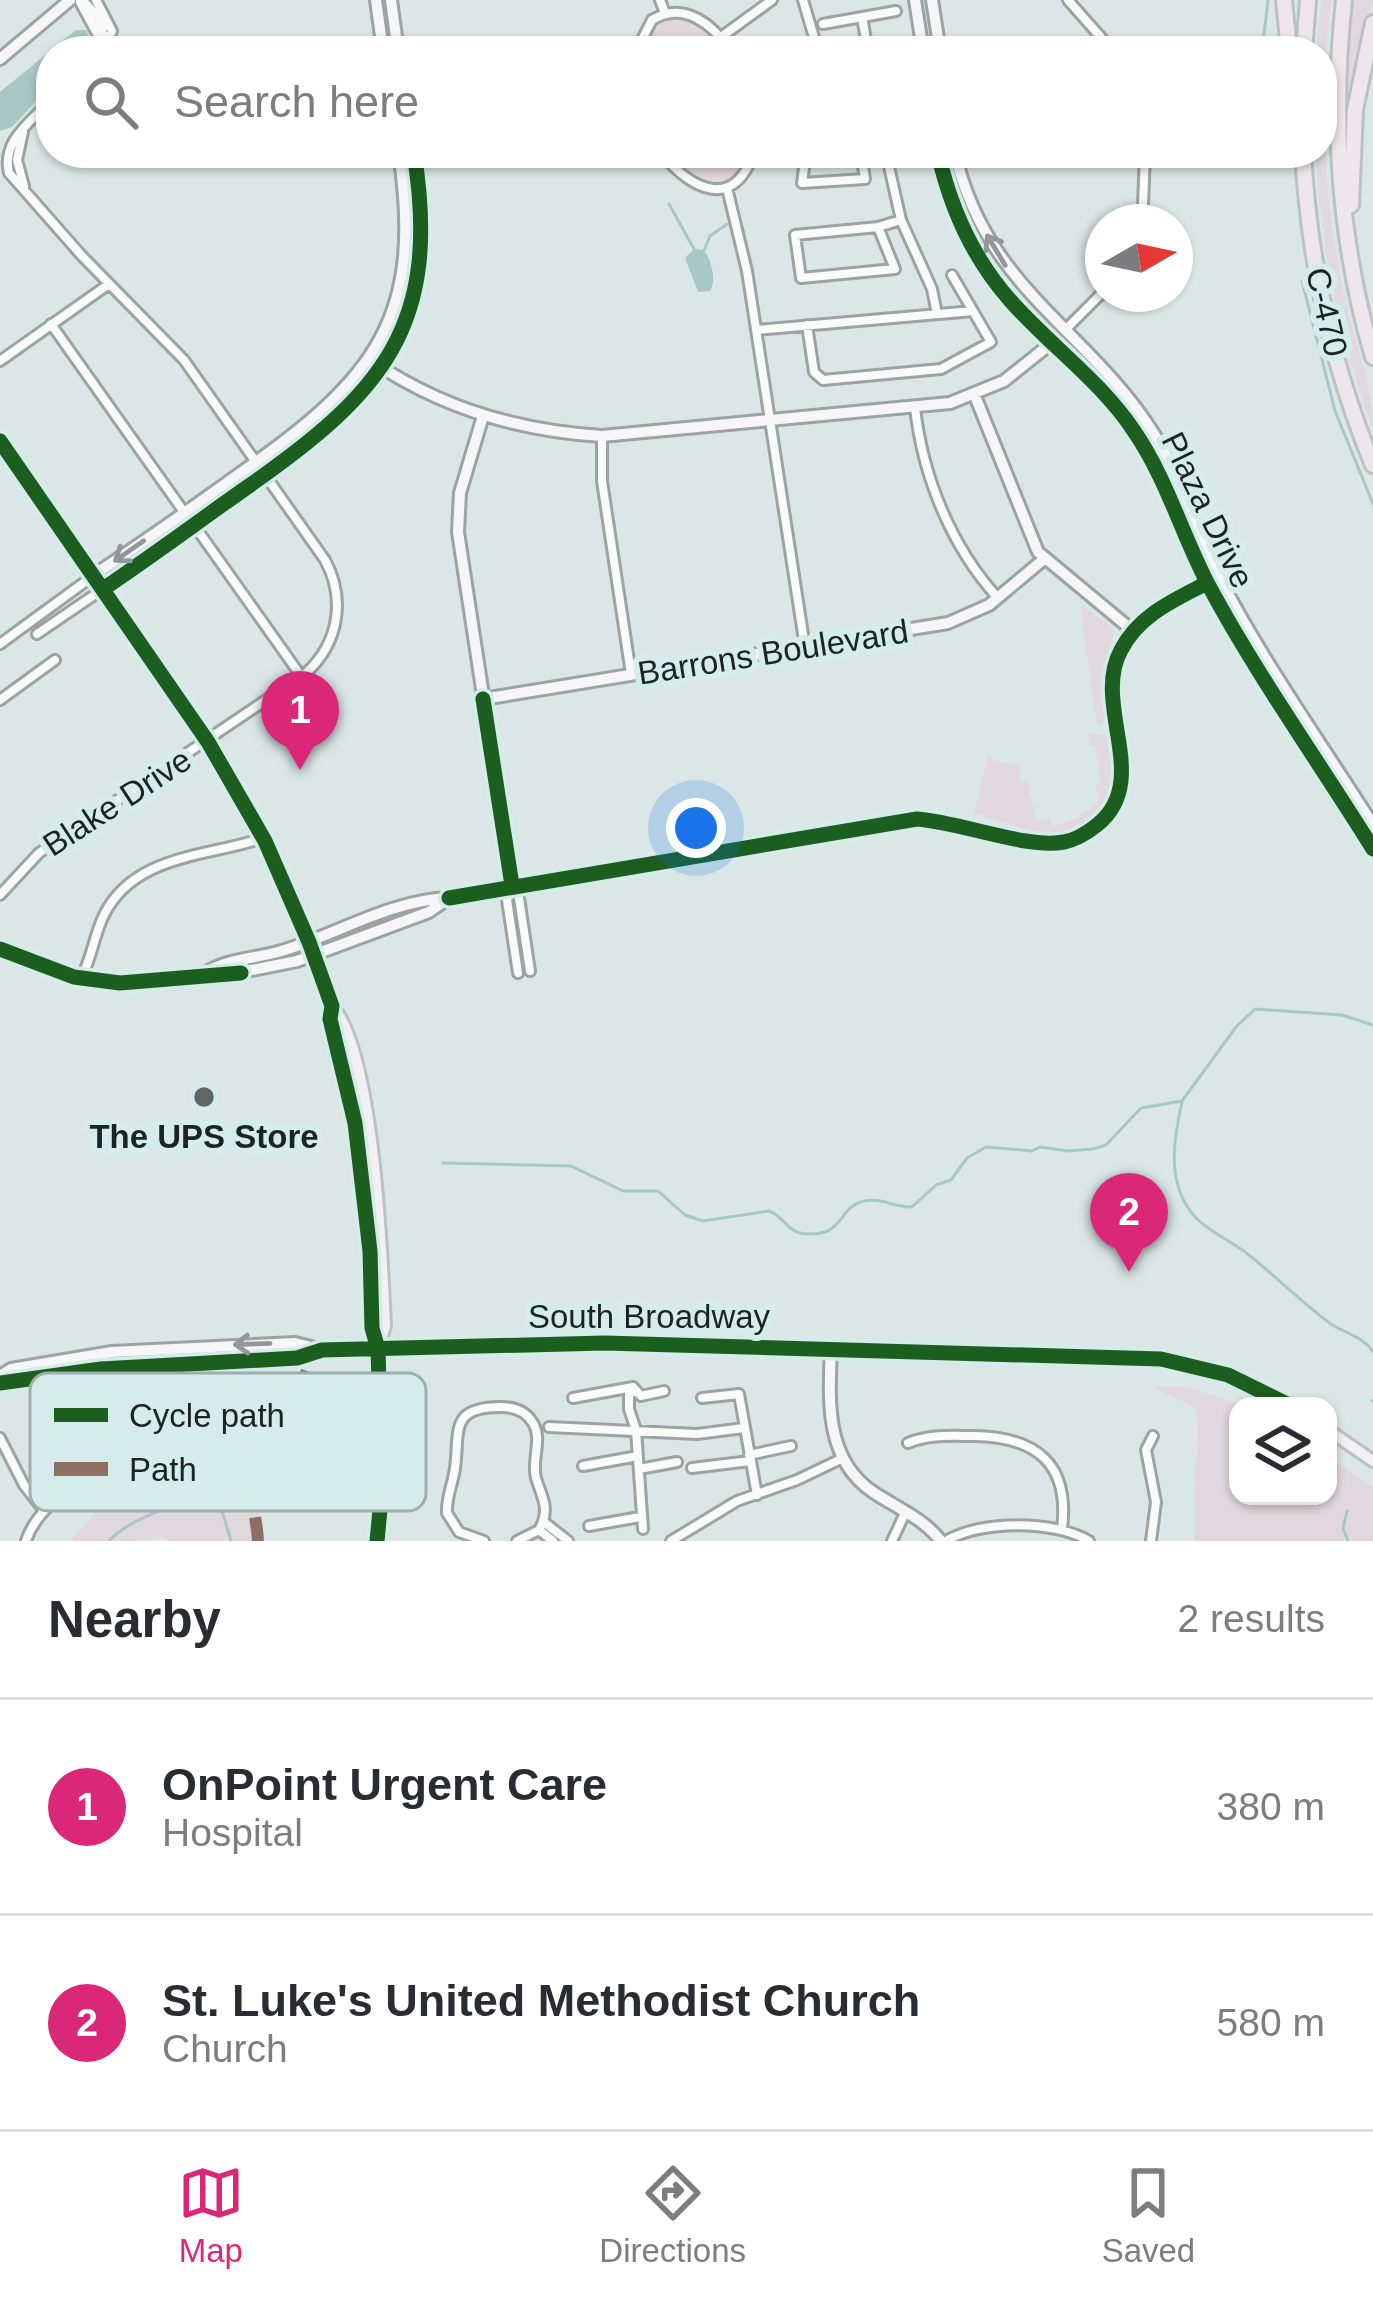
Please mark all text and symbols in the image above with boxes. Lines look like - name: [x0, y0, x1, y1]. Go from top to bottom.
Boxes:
- search box: [36, 36, 1337, 168]
- icon: search: [78, 69, 144, 135]
- text: Search here: [174, 76, 419, 127]
- north arrow: [1085, 204, 1193, 312]
- one-way arrow: [984, 234, 1008, 268]
- street label: C-470: [1299, 264, 1355, 360]
- street label: Plaza Drive: [1154, 426, 1262, 594]
- one-way arrow: [113, 538, 147, 563]
- street label: Barrons Boulevard: [635, 612, 911, 692]
- pin: 1: [261, 671, 339, 770]
- street label: Blake Drive: [36, 741, 198, 863]
- your location: [666, 798, 726, 858]
- marker: The UPS Store: [191, 1084, 217, 1110]
- place label: The UPS Store: [89, 1118, 319, 1155]
- pin: 2: [1090, 1173, 1168, 1272]
- street label: South Broadway: [528, 1298, 771, 1335]
- one-way arrow: [233, 1333, 272, 1356]
- legend: [30, 1373, 426, 1511]
- text: Cycle path: [129, 1397, 285, 1434]
- map controls: [1229, 1397, 1337, 1505]
- button: layers: [1229, 1397, 1337, 1505]
- text: Path: [129, 1451, 197, 1488]
- text: Nearby: [48, 1591, 221, 1648]
- text: 2 results: [1178, 1597, 1325, 1640]
- text: OnPoint Urgent Care: [162, 1759, 607, 1810]
- text: 1: [76, 1785, 98, 1828]
- text: 380 m: [1217, 1785, 1325, 1828]
- text: Hospital: [162, 1811, 303, 1854]
- text: St. Luke's United Methodist Church: [162, 1975, 920, 2026]
- text: 2: [76, 2001, 98, 2044]
- text: 580 m: [1217, 2001, 1325, 2044]
- text: Church: [162, 2027, 288, 2070]
- tab: Map: [178, 2160, 244, 2270]
- tab: Directions: [599, 2160, 746, 2270]
- tab: Saved: [1102, 2160, 1195, 2270]

